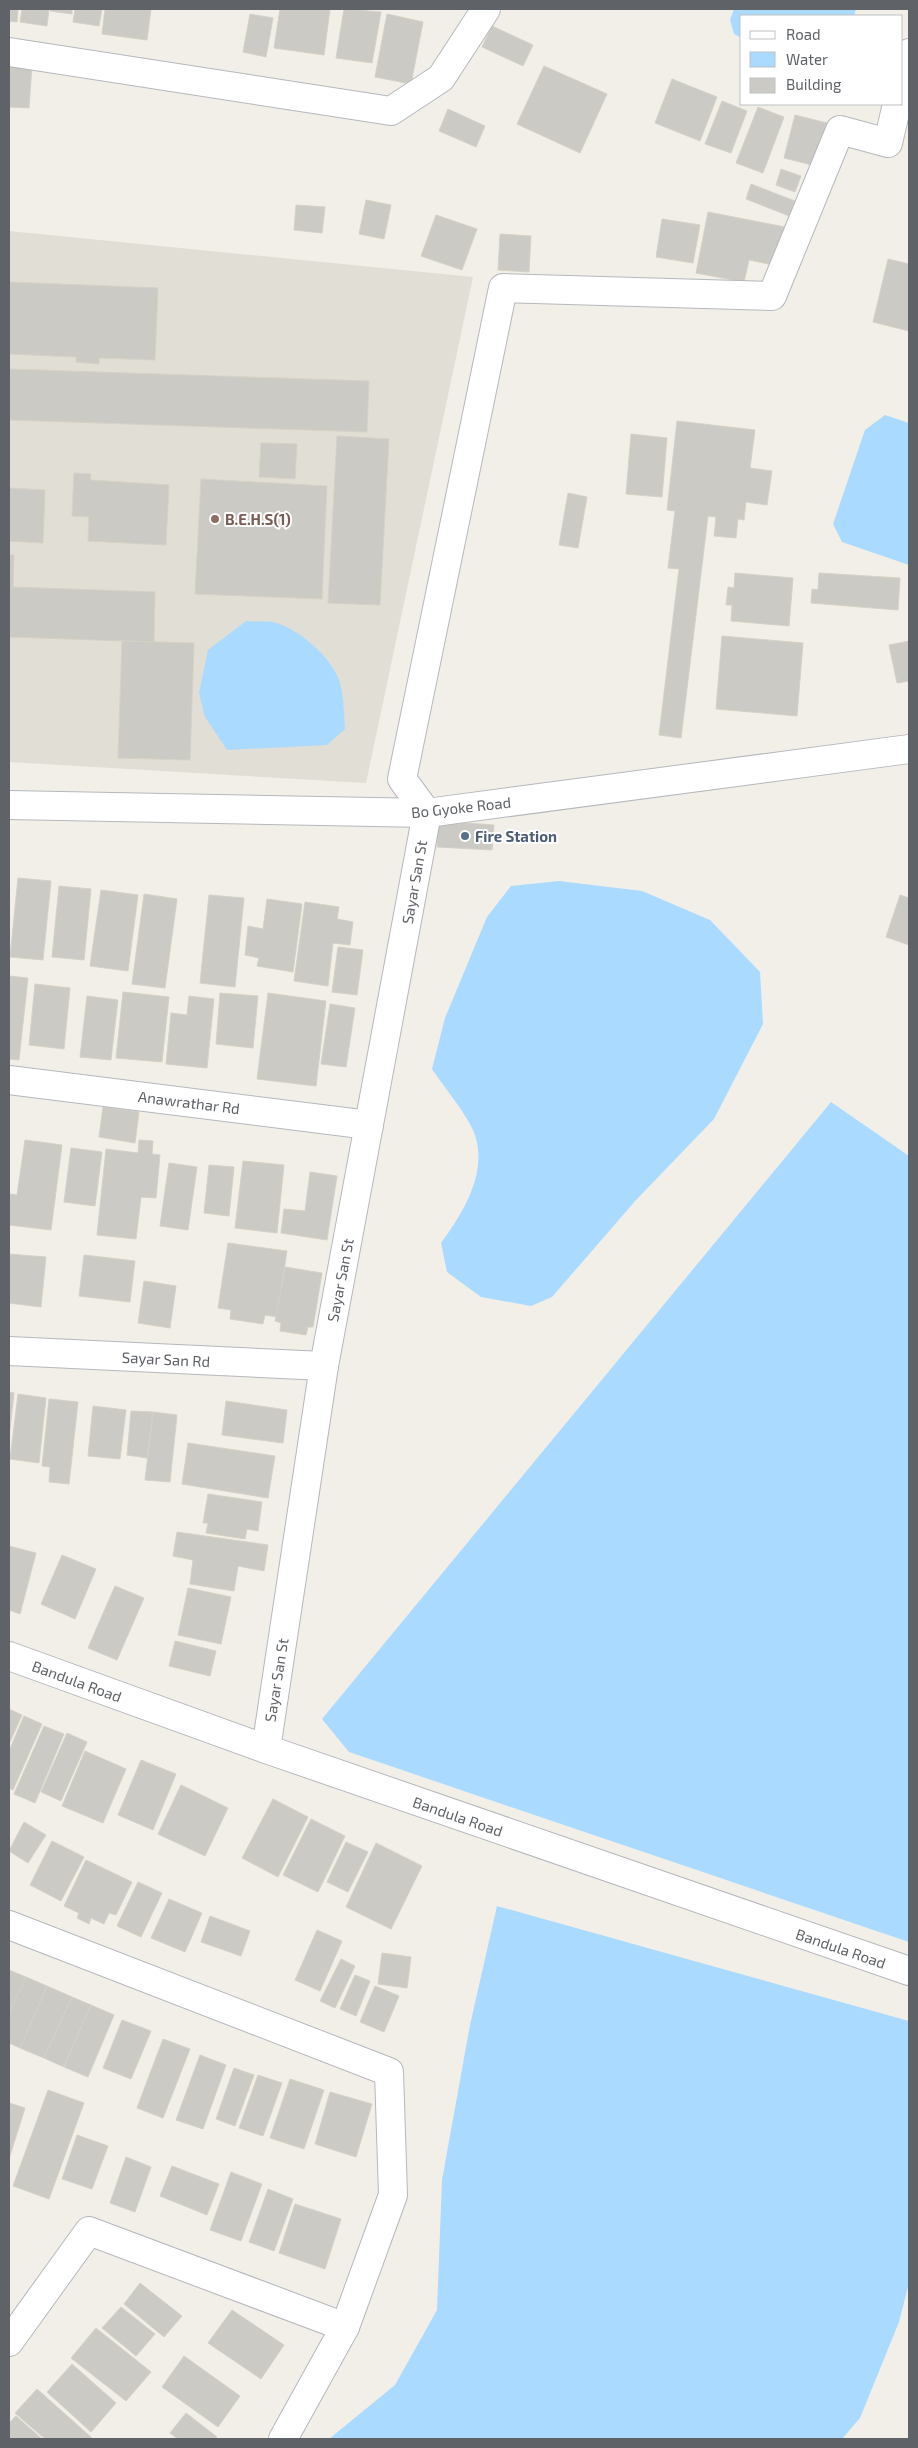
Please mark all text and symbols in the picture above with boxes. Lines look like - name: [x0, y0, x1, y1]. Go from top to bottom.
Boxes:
- legend: [740, 15, 903, 105]
- text: Road: [786, 25, 821, 43]
- text: Water: [786, 50, 828, 68]
- text: Building: [786, 75, 842, 93]
- place label: B.E.H.S(1): [225, 510, 291, 528]
- marker: B.E.H.S(1): [209, 513, 221, 525]
- street label: Bo Gyoke Road: [410, 793, 512, 821]
- place label: Fire Station: [475, 827, 557, 845]
- marker: Fire Station: [459, 830, 471, 842]
- street label: Sayar San St: [398, 839, 430, 925]
- street label: Anawrathar Rd: [137, 1087, 241, 1117]
- street label: Sayar San St: [323, 1237, 357, 1323]
- street label: Sayar San Rd: [121, 1348, 211, 1370]
- street label: Sayar San St: [260, 1637, 292, 1723]
- street label: Bandula Road: [30, 1656, 124, 1706]
- street label: Bandula Road: [411, 1792, 505, 1840]
- street label: Bandula Road: [794, 1924, 888, 1972]

